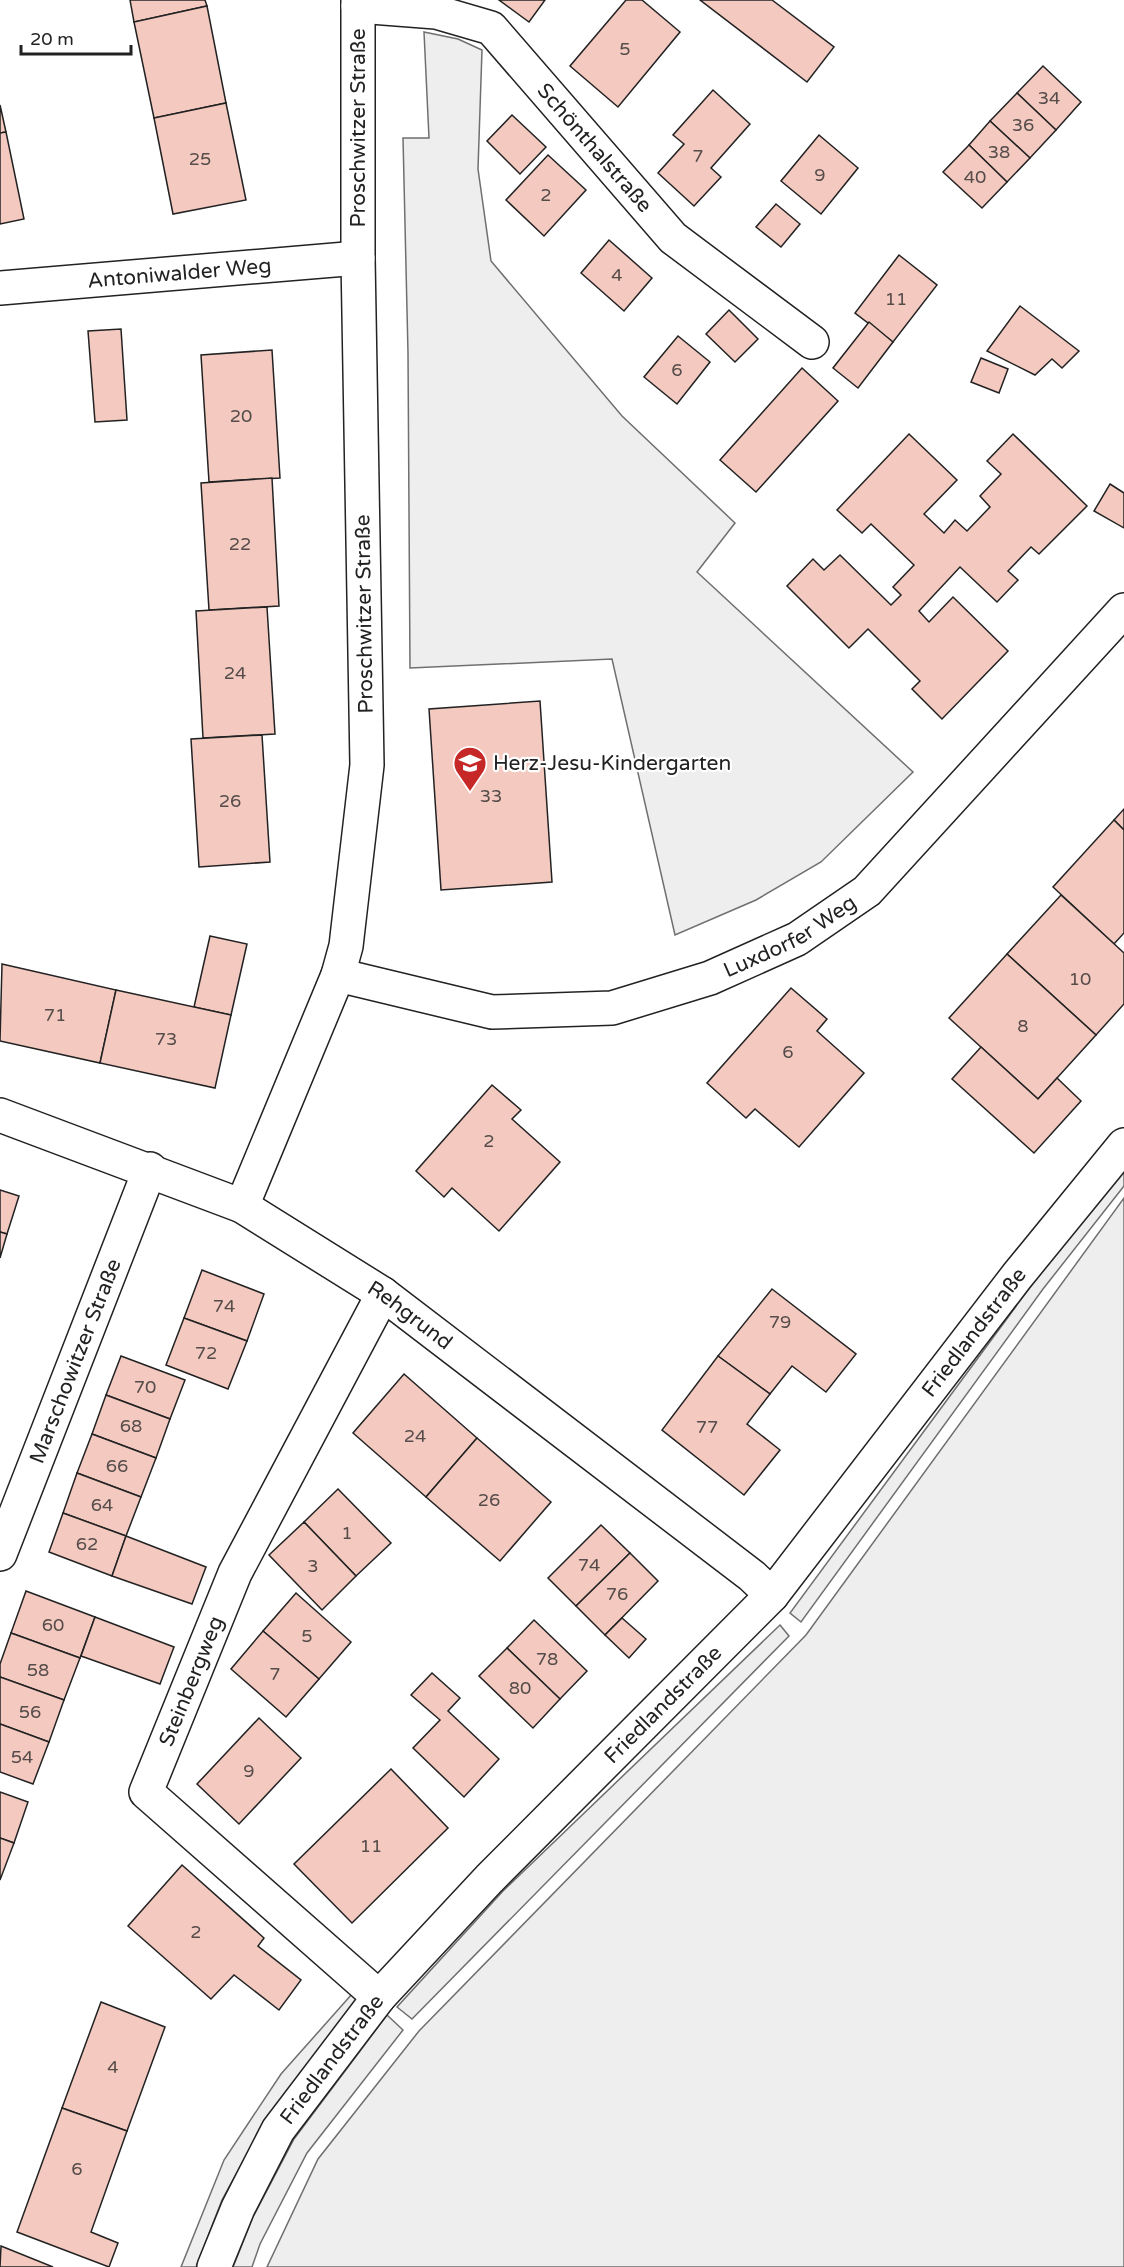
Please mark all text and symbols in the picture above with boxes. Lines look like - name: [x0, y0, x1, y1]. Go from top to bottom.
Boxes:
- scale bar: [21, 18, 130, 56]
- text: 20 m: [30, 28, 74, 50]
- street label: Proschwitzer Straße: [346, 28, 371, 228]
- house number: 5: [619, 38, 631, 60]
- street label: Schönthalstraße: [532, 78, 657, 218]
- house number: 34: [1038, 87, 1060, 109]
- house number: 36: [1012, 114, 1034, 136]
- house number: 38: [988, 141, 1010, 163]
- house number: 7: [692, 145, 704, 167]
- house number: 25: [189, 148, 211, 170]
- house number: 9: [814, 164, 826, 186]
- house number: 40: [964, 166, 986, 188]
- house number: 2: [540, 184, 552, 206]
- street label: Antoniwalder Weg: [86, 253, 272, 294]
- house number: 4: [611, 264, 623, 286]
- house number: 11: [885, 288, 907, 310]
- house number: 6: [671, 359, 683, 381]
- house number: 20: [230, 405, 252, 427]
- street label: Proschwitzer Straße: [350, 514, 379, 714]
- house number: 22: [229, 533, 251, 555]
- house number: 24: [224, 662, 246, 684]
- school or university icon: Herz-Jesu-Kindergarten: [452, 745, 488, 792]
- place label: Herz-Jesu-Kindergarten: [493, 751, 731, 776]
- house number: 33: [480, 785, 502, 807]
- house number: 26: [219, 790, 241, 812]
- street label: Luxdorfer Weg: [720, 890, 861, 983]
- house number: 10: [1069, 968, 1091, 990]
- house number: 71: [44, 1004, 66, 1026]
- house number: 8: [1017, 1015, 1029, 1037]
- house number: 73: [155, 1028, 177, 1050]
- house number: 6: [782, 1041, 794, 1063]
- house number: 2: [483, 1130, 495, 1152]
- street label: Marschowitzer Straße: [24, 1255, 127, 1467]
- street label: Friedlandstraße: [917, 1263, 1032, 1402]
- street label: Rehgrund: [363, 1276, 457, 1355]
- house number: 74: [213, 1295, 235, 1317]
- house number: 79: [769, 1311, 791, 1333]
- house number: 72: [195, 1342, 217, 1364]
- house number: 70: [134, 1376, 156, 1398]
- house number: 68: [120, 1415, 142, 1437]
- house number: 77: [696, 1416, 718, 1438]
- house number: 24: [404, 1425, 426, 1447]
- house number: 66: [106, 1455, 128, 1477]
- house number: 26: [478, 1489, 500, 1511]
- house number: 64: [91, 1494, 113, 1516]
- house number: 1: [341, 1522, 353, 1544]
- house number: 62: [76, 1533, 98, 1555]
- house number: 74: [578, 1554, 600, 1576]
- house number: 3: [307, 1555, 319, 1577]
- house number: 76: [606, 1583, 628, 1605]
- street label: Steinbergweg: [154, 1613, 229, 1750]
- house number: 60: [42, 1614, 64, 1636]
- house number: 5: [301, 1625, 313, 1647]
- street label: Friedlandstraße: [599, 1641, 727, 1769]
- house number: 78: [536, 1648, 558, 1670]
- house number: 58: [27, 1659, 49, 1681]
- house number: 7: [269, 1663, 281, 1685]
- house number: 80: [509, 1677, 531, 1699]
- house number: 56: [19, 1701, 41, 1723]
- house number: 54: [11, 1746, 33, 1768]
- house number: 9: [243, 1760, 255, 1782]
- house number: 11: [360, 1835, 382, 1857]
- house number: 2: [190, 1921, 202, 1943]
- street label: Friedlandstraße: [275, 1990, 389, 2130]
- house number: 4: [107, 2056, 119, 2078]
- house number: 6: [71, 2158, 83, 2180]

